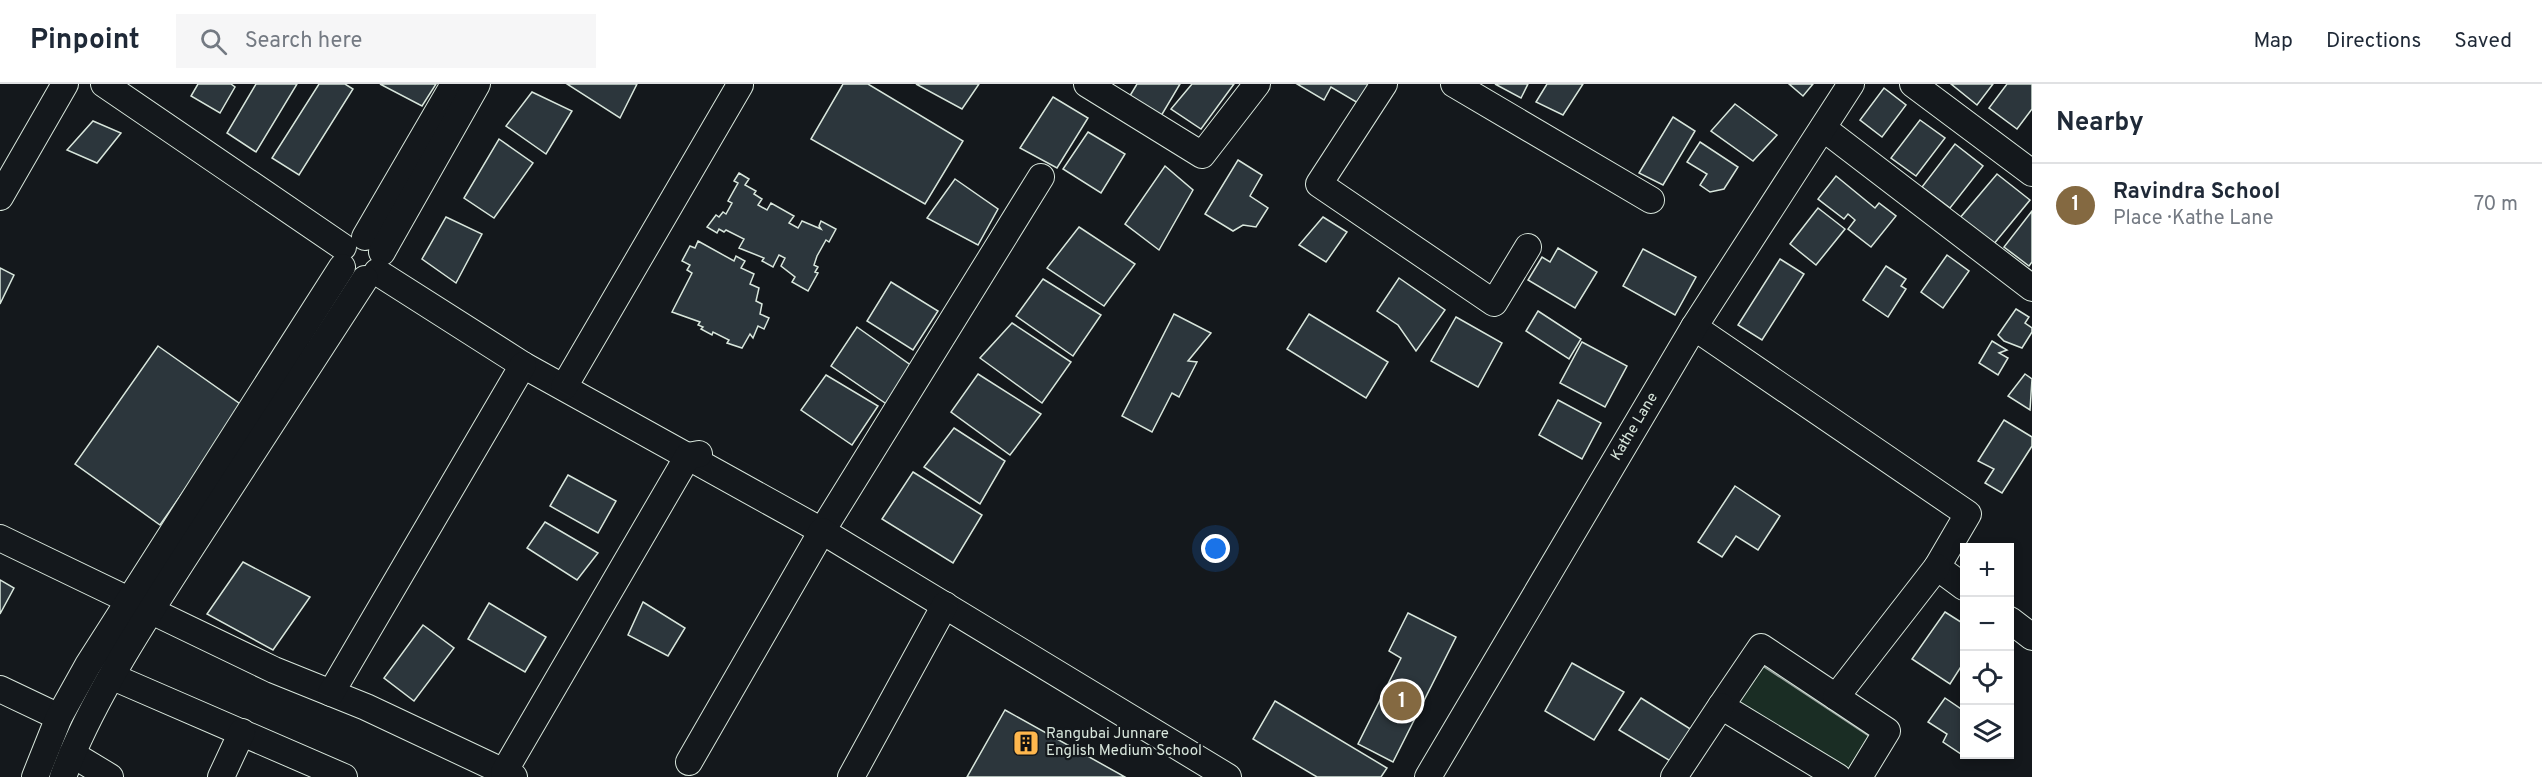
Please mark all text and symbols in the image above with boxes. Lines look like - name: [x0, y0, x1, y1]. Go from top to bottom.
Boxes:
- search box: [176, 14, 596, 68]
- text: Pinpoint: [30, 23, 140, 59]
- icon: search: [197, 25, 230, 58]
- text: Search here: [245, 28, 362, 55]
- text: Map: [2253, 28, 2293, 55]
- text: Directions: [2326, 28, 2421, 55]
- text: Saved: [2454, 28, 2512, 55]
- text: Nearby: [2056, 107, 2144, 140]
- text: Ravindra School: [2113, 179, 2280, 206]
- text: 1: [2072, 192, 2080, 218]
- text: 70 m: [2474, 192, 2518, 218]
- text: Place · Kathe Lane: [2113, 206, 2274, 232]
- street label: Kathe Lane: [1607, 389, 1663, 465]
- your location: [1201, 534, 1230, 563]
- map controls: [1960, 543, 2014, 759]
- button: +: [1960, 543, 2014, 597]
- button: −: [1960, 597, 2014, 651]
- button: locate: [1960, 651, 2014, 705]
- pin: 1: [1382, 678, 1422, 724]
- button: layers: [1960, 705, 2014, 759]
- place label: Rangubai Junnare English Medium School: [1046, 725, 1202, 761]
- building icon: Rangubai Junnare English Medium School: [1011, 728, 1041, 758]

